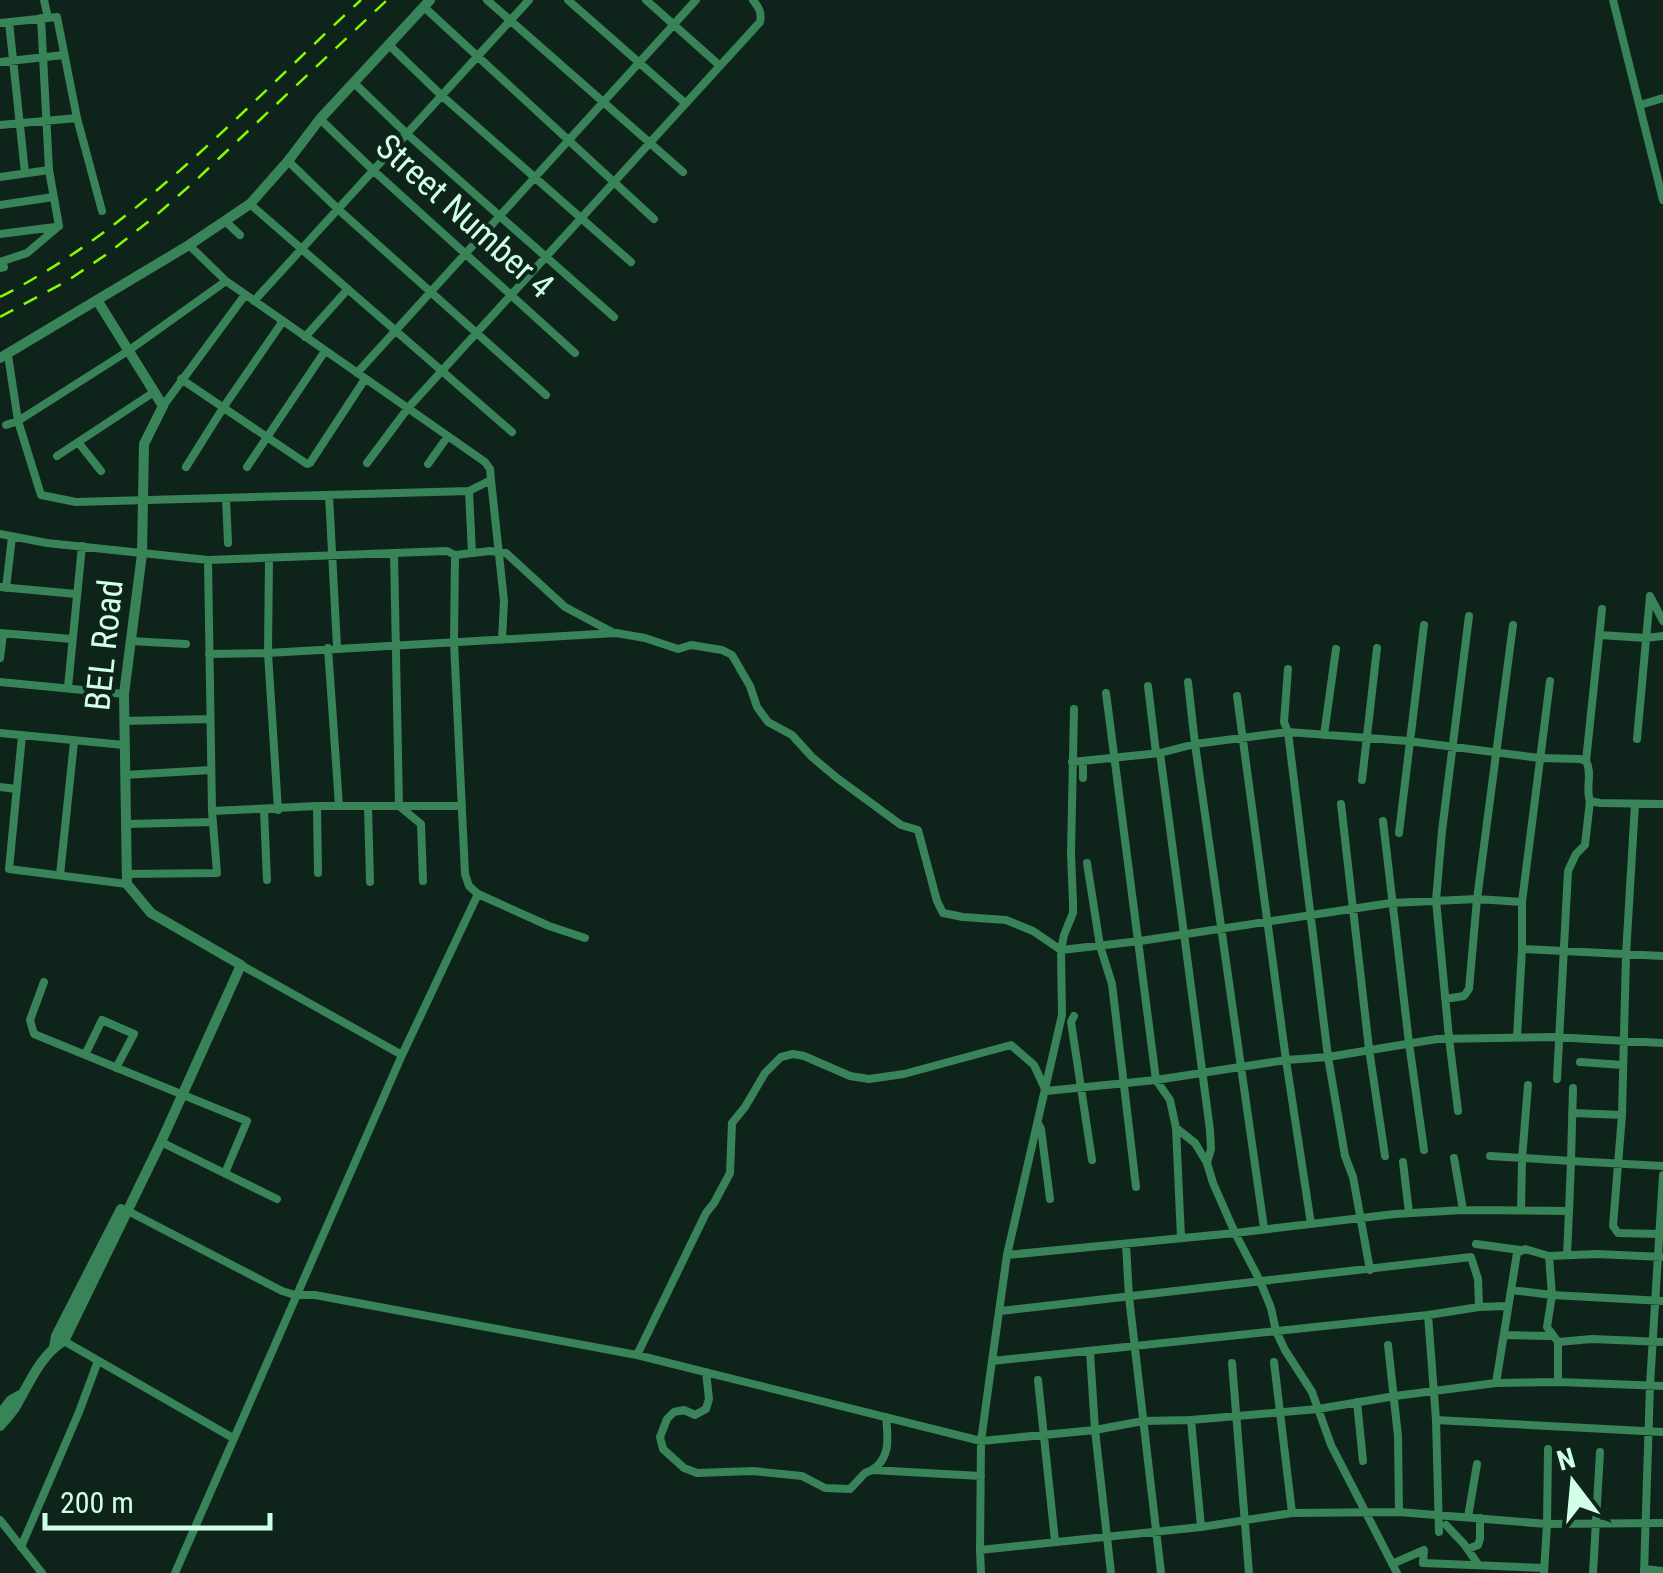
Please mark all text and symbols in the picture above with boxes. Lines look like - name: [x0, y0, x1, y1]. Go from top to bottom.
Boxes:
- street label: Street Number 4: [367, 126, 562, 307]
- street label: BEL Road: [77, 578, 132, 713]
- north arrow: [1523, 1433, 1623, 1533]
- text: N: [1553, 1441, 1579, 1478]
- scale bar: [45, 1468, 270, 1530]
- text: 200 m: [60, 1485, 134, 1520]

